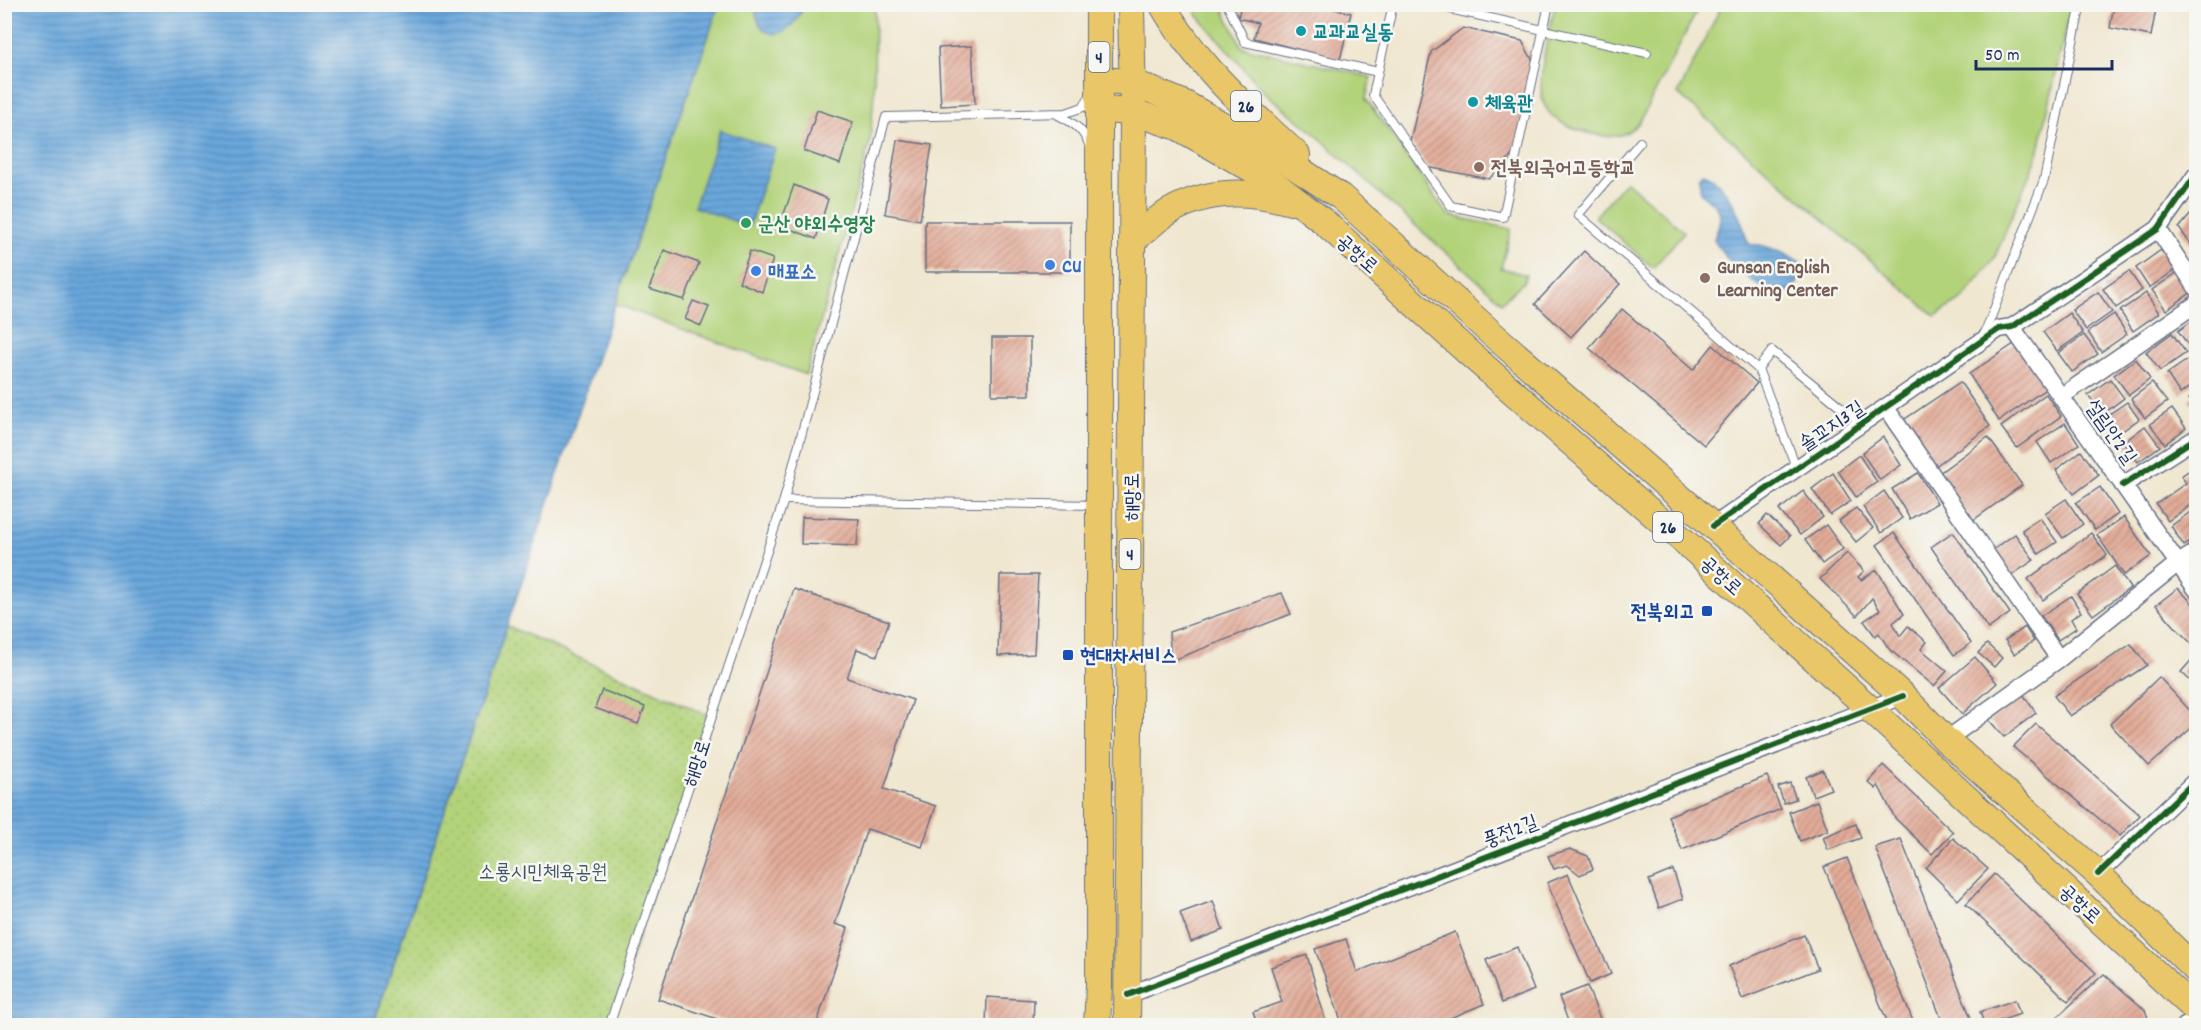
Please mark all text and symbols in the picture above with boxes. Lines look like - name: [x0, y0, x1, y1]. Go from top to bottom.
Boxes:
- place label: 교과교실동: [1313, 20, 1393, 48]
- marker: 교과교실동: [1294, 24, 1308, 38]
- scale bar: [1976, 33, 2112, 71]
- road number: 4: [1088, 42, 1110, 72]
- text: 50 m: [1985, 44, 2020, 69]
- road number: 26: [1231, 91, 1261, 121]
- place label: 체육관: [1485, 91, 1533, 119]
- marker: 체육관: [1466, 95, 1480, 109]
- place label: 전북외국어고등학교: [1491, 156, 1636, 184]
- marker: 전북외국어고등학교: [1472, 160, 1486, 174]
- place label: 군산 야외수영장: [758, 212, 875, 240]
- marker: 군산 야외수영장: [739, 216, 753, 230]
- street label: 공항로: [1329, 229, 1383, 282]
- place label: CU: [1062, 254, 1082, 282]
- place label: Gunsan English Learning Center: [1717, 255, 1838, 306]
- marker: CU: [1043, 258, 1057, 272]
- place label: 매표소: [768, 260, 816, 288]
- marker: 매표소: [749, 264, 763, 278]
- marker: Gunsan English Learning Center: [1698, 271, 1712, 285]
- street label: 솔꼬지3길: [1794, 395, 1871, 460]
- street label: 설림안2길: [2077, 395, 2142, 471]
- street label: 해망로: [1120, 473, 1148, 521]
- road number: 26: [1653, 512, 1683, 542]
- road number: 4: [1120, 539, 1140, 569]
- street label: 공항로: [1693, 551, 1747, 604]
- place label: 전북외고: [1631, 600, 1695, 628]
- marker: 전북외고: [1700, 604, 1714, 618]
- place label: 현대차서비스: [1080, 644, 1177, 672]
- marker: 현대차서비스: [1061, 648, 1075, 662]
- street label: 해망로: [678, 737, 720, 791]
- street label: 풍전2길: [1479, 810, 1543, 856]
- park label: 소룡시민체육공원: [479, 860, 607, 888]
- street label: 공항로: [2052, 878, 2106, 932]

